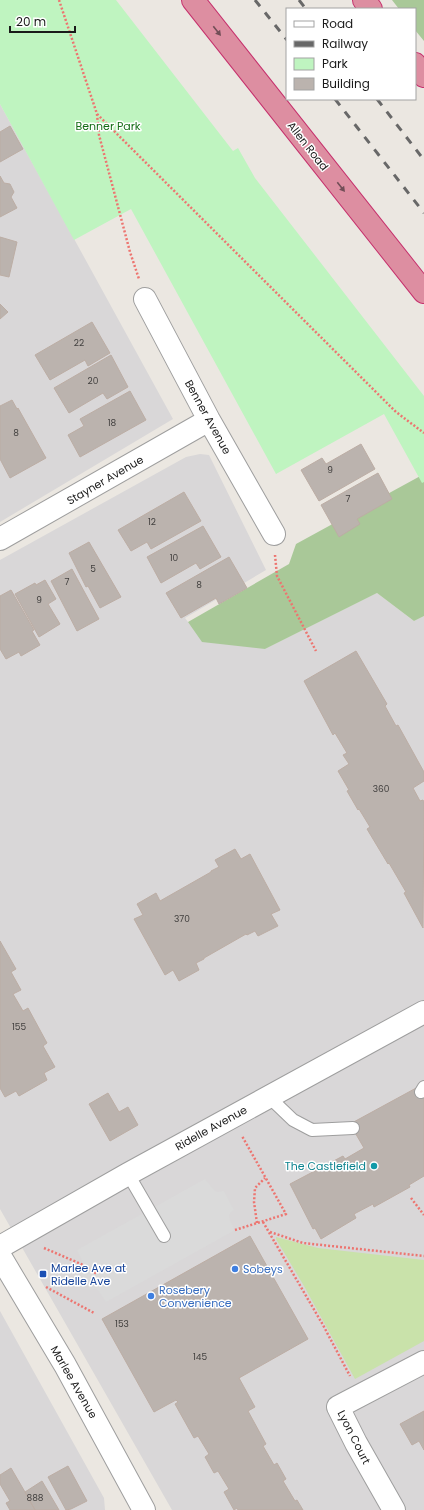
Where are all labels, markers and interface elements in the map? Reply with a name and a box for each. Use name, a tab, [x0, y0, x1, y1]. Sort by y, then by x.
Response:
scale bar	[10, 8, 75, 34]
legend	[286, 8, 416, 100]
text: 20 m	[16, 13, 46, 30]
text: Road	[322, 15, 353, 32]
one-way arrow	[213, 25, 221, 36]
text: Railway	[322, 35, 368, 52]
text: Park	[322, 55, 349, 72]
text: Building	[322, 75, 370, 92]
park label: Benner Park	[75, 118, 141, 134]
street label: Allen Road	[284, 118, 332, 174]
one-way arrow	[337, 182, 346, 193]
house number: 22	[74, 337, 84, 349]
house number: 20	[88, 375, 99, 387]
street label: Benner Avenue	[181, 377, 235, 457]
house number: 18	[108, 417, 117, 429]
house number: 8	[13, 427, 19, 439]
street label: Stayner Avenue	[64, 451, 147, 509]
house number: 9	[327, 464, 333, 476]
house number: 7	[346, 493, 351, 505]
house number: 12	[148, 516, 156, 528]
house number: 10	[170, 552, 179, 564]
house number: 5	[90, 563, 96, 575]
house number: 7	[65, 576, 70, 588]
house number: 8	[196, 579, 202, 591]
house number: 9	[36, 594, 42, 606]
house number: 360	[373, 783, 390, 795]
house number: 370	[174, 913, 190, 925]
house number: 155	[12, 1021, 26, 1033]
street label: Ridelle Avenue	[172, 1101, 250, 1154]
place label: The Castlefield	[285, 1158, 366, 1174]
marker: The Castlefield	[369, 1161, 379, 1171]
place label: Marlee Ave at Ridelle Ave	[51, 1260, 126, 1289]
place label: Sobeys	[243, 1261, 283, 1277]
marker: Sobeys	[230, 1264, 240, 1274]
marker: Marlee Ave at Ridelle Ave	[38, 1269, 48, 1279]
place label: Rosebery Convenience	[159, 1282, 232, 1311]
marker: Rosebery Convenience	[146, 1291, 156, 1301]
house number: 153	[115, 1318, 129, 1330]
street label: Marlee Avenue	[47, 1343, 101, 1421]
house number: 145	[193, 1351, 207, 1363]
street label: Lyon Court	[334, 1407, 374, 1467]
house number: 888	[26, 1492, 44, 1504]

